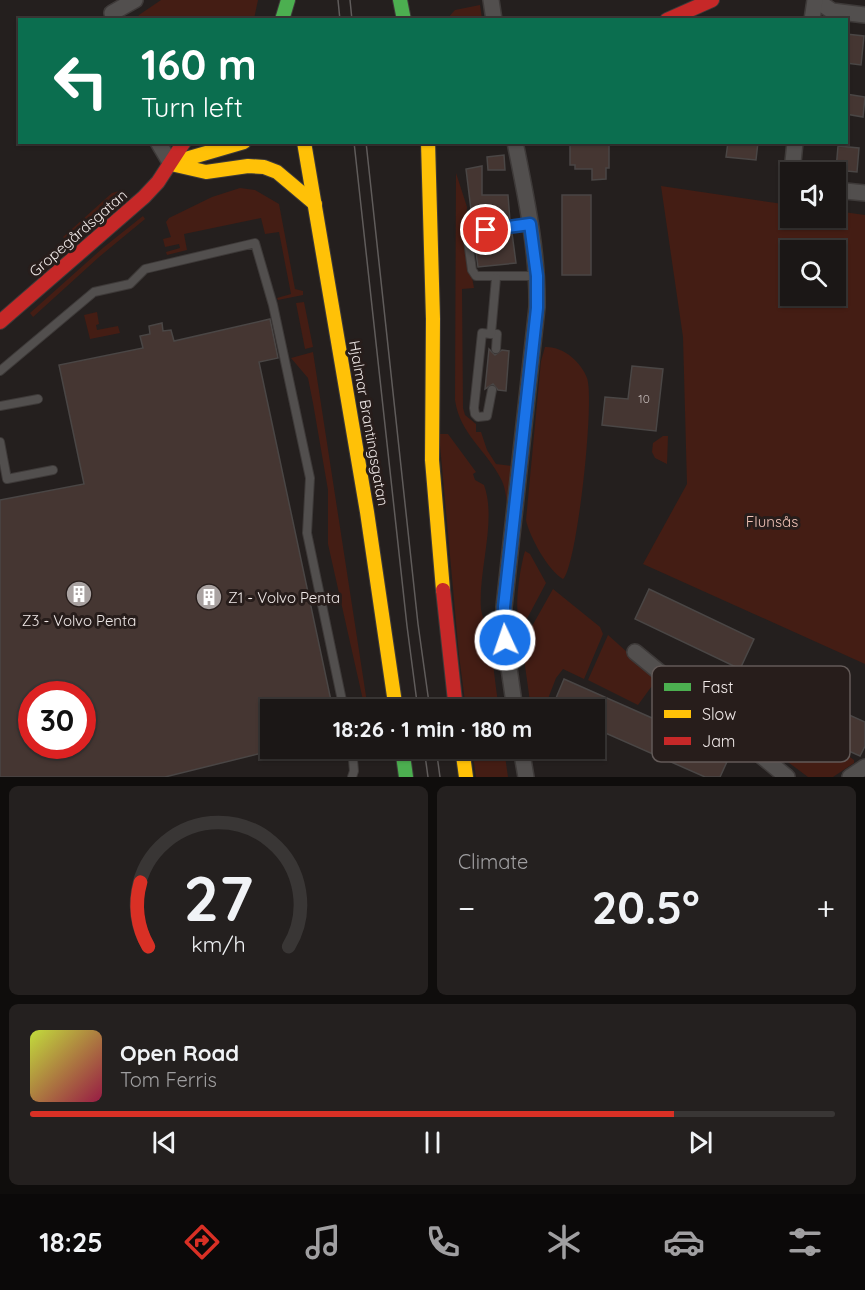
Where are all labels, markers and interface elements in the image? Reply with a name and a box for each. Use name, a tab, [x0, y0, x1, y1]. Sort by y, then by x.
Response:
text: 160 m	[141, 38, 257, 91]
icon: left	[42, 42, 120, 120]
text: Turn left	[141, 90, 243, 124]
map controls	[780, 162, 846, 306]
button: sound	[780, 162, 846, 228]
street label: Gropegårdsgatan	[25, 185, 131, 281]
pin	[460, 204, 511, 255]
icon: arrive	[469, 213, 502, 246]
button: search	[780, 240, 846, 306]
street label: Hjalmar Brantingsgatan	[345, 339, 393, 507]
house number: 10	[638, 391, 650, 406]
park label: Flunsås	[746, 512, 798, 531]
building icon: Z3 - Volvo Penta	[64, 579, 94, 609]
building icon: Z1 - Volvo Penta	[194, 582, 224, 612]
place label: Z1 - Volvo Penta	[228, 588, 340, 607]
position arrow	[473, 608, 537, 672]
place label: Z3 - Volvo Penta	[22, 611, 136, 630]
legend	[652, 666, 850, 762]
text: Fast	[702, 677, 733, 697]
speed limit sign: 30	[18, 681, 96, 759]
text: Slow	[702, 704, 736, 724]
text: 18:26 · 1 min · 180 m	[333, 715, 532, 743]
text: Jam	[702, 731, 735, 751]
text: Climate	[458, 849, 528, 874]
text: 27	[184, 859, 253, 937]
text: 20.5°	[592, 879, 700, 935]
text: −	[458, 887, 475, 928]
text: +	[816, 887, 835, 928]
text: km/h	[191, 932, 246, 958]
text: Open Road	[120, 1039, 239, 1067]
text: Tom Ferris	[120, 1067, 217, 1092]
icon: previous	[148, 1126, 181, 1159]
icon: pause	[416, 1126, 449, 1159]
icon: next	[684, 1126, 717, 1159]
icon: directions	[181, 1221, 223, 1263]
icon: music	[302, 1221, 344, 1263]
icon: phone	[422, 1221, 464, 1263]
icon: climate	[543, 1221, 585, 1263]
icon: car	[663, 1221, 705, 1263]
icon: filters	[784, 1221, 826, 1263]
text: 18:25	[39, 1225, 103, 1259]

